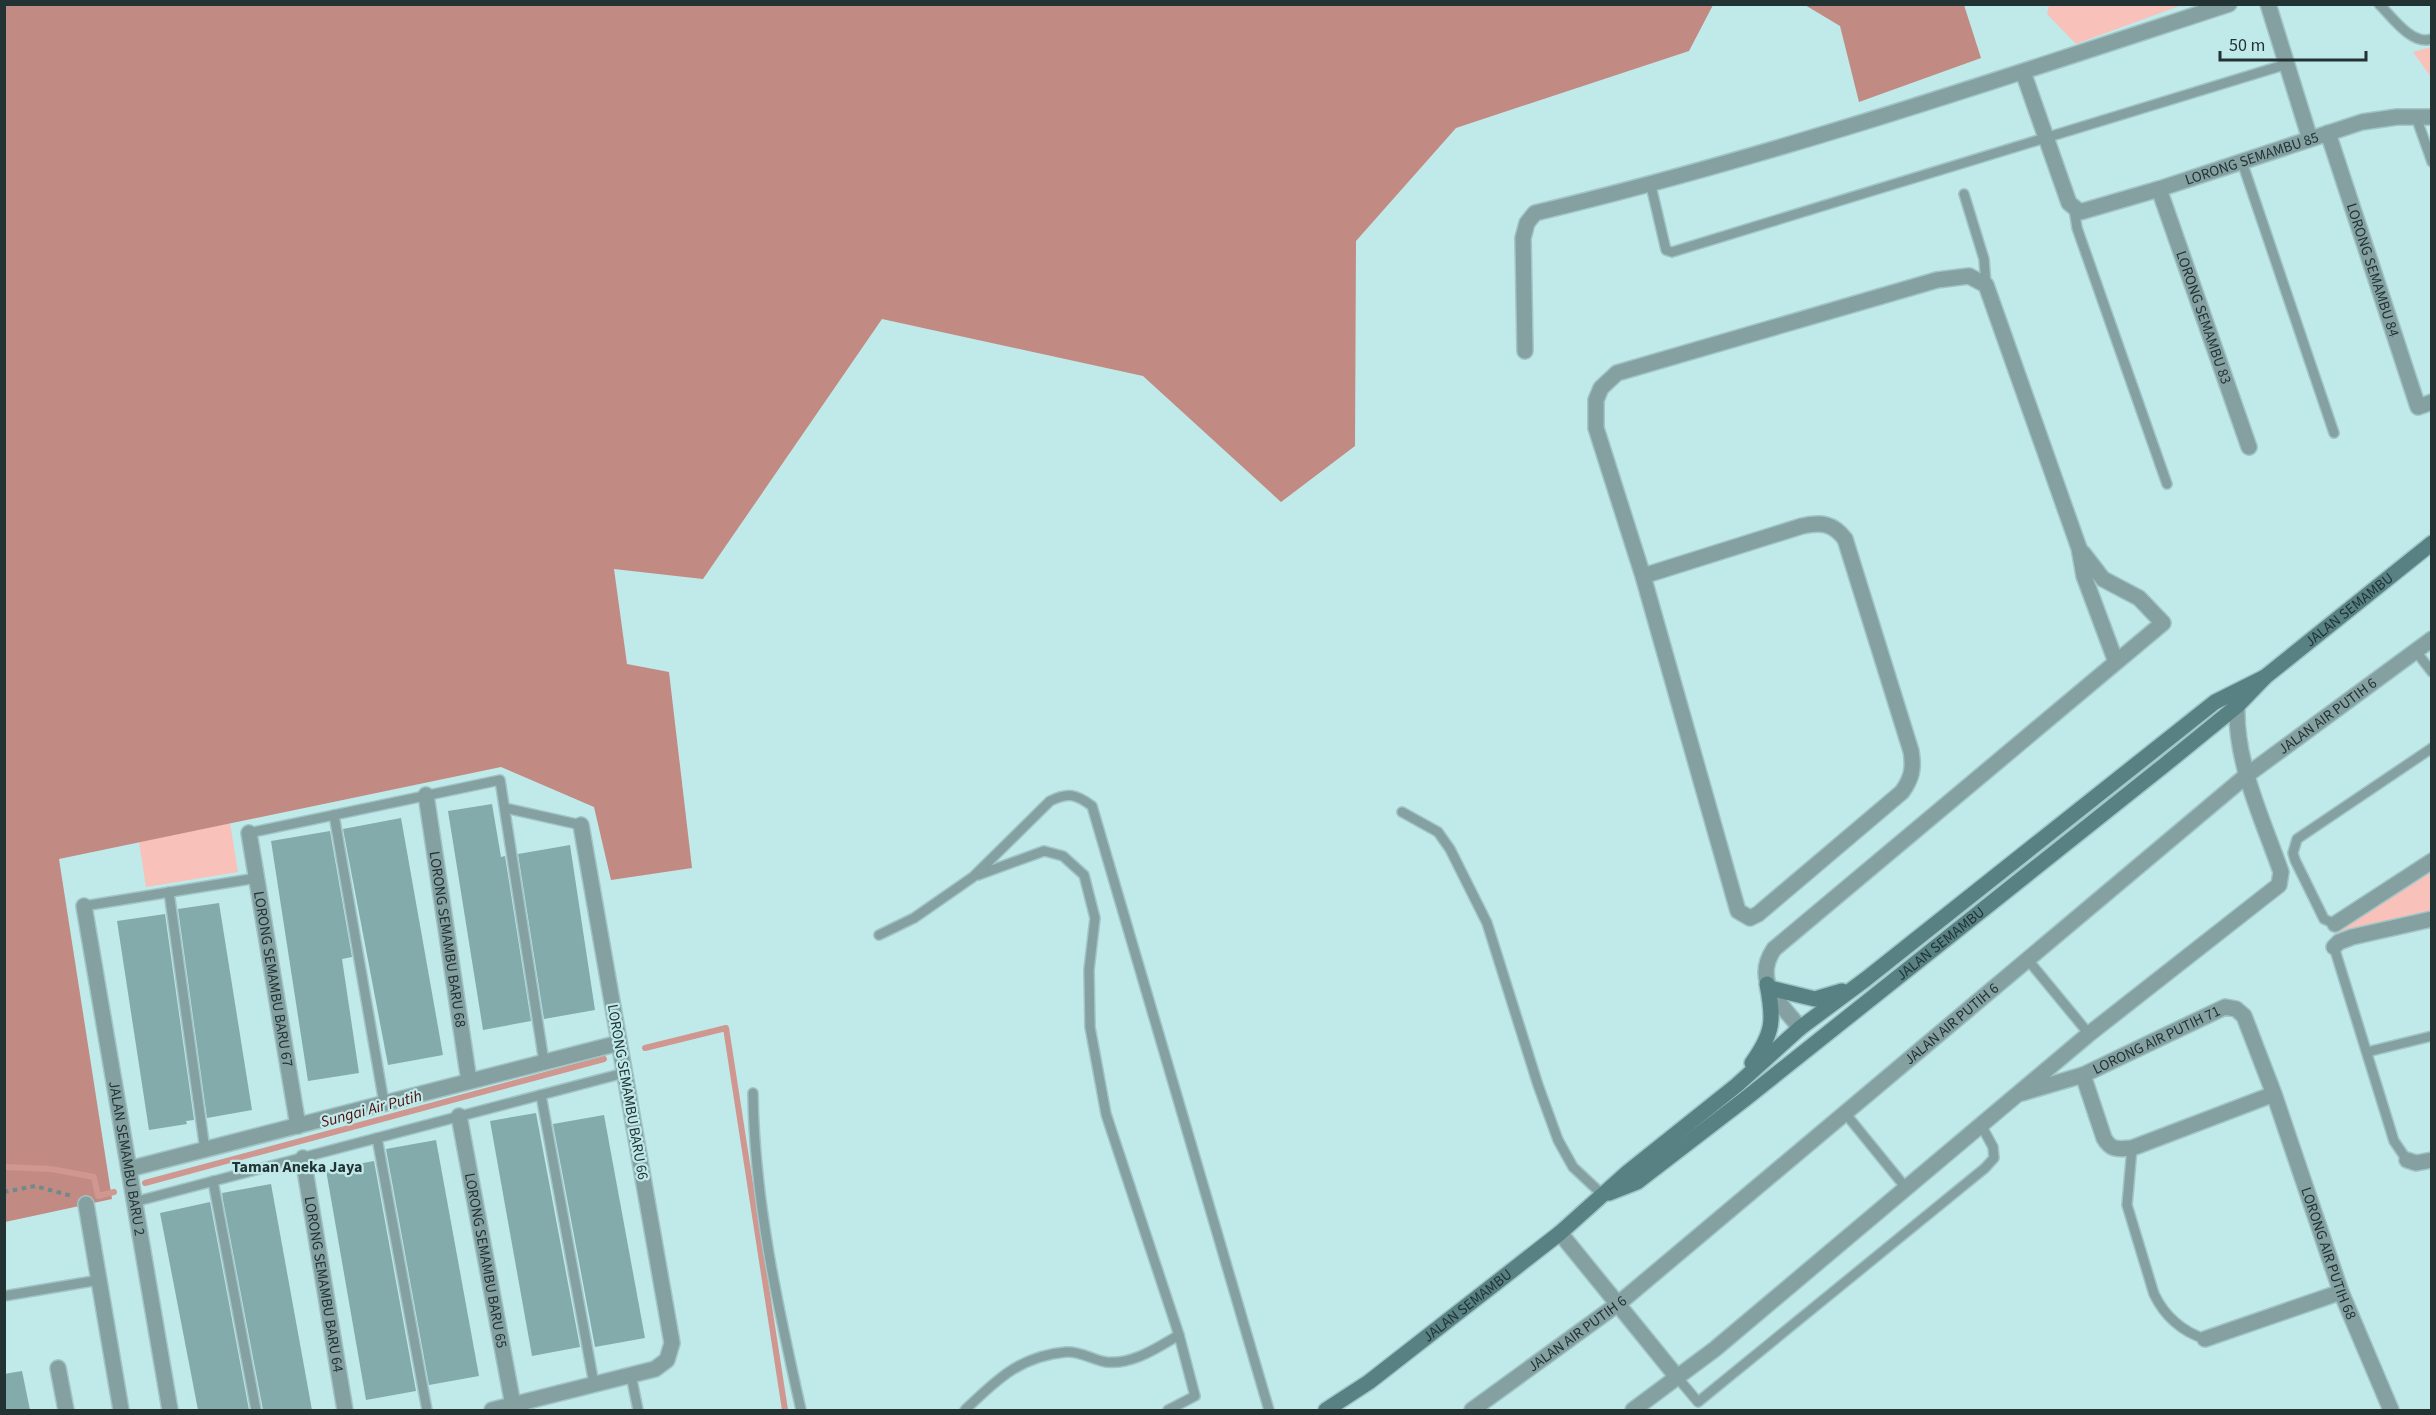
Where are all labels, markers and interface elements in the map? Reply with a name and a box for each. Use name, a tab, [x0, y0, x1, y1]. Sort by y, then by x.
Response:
scale bar	[2220, 24, 2366, 62]
text: 50 m	[2229, 33, 2265, 58]
street label: LORONG SEMAMBU 85	[2182, 127, 2322, 191]
street label: LORONG SEMAMBU 84	[2341, 200, 2404, 340]
street label: LORONG SEMAMBU 83	[2170, 248, 2236, 387]
street label: JALAN SEMAMBU	[2301, 568, 2398, 652]
street label: JALAN AIR PUTIH 6	[2274, 673, 2381, 760]
street label: LORONG SEMAMBU BARU 68	[424, 850, 471, 1029]
street label: LORONG SEMAMBU BARU 67	[248, 890, 298, 1069]
street label: JALAN SEMAMBU	[1892, 902, 1989, 986]
street label: JALAN AIR PUTIH 6	[1900, 978, 2003, 1070]
street label: LORONG AIR PUTIH 71	[2089, 1001, 2224, 1080]
street label: LORONG SEMAMBU BARU 66	[602, 1003, 653, 1181]
street label: JALAN SEMAMBU BARU 2	[103, 1079, 150, 1237]
water label: Sungai Air Putih	[318, 1085, 424, 1133]
district label: Taman Aneka Jaya	[232, 1156, 362, 1178]
street label: LORONG SEMAMBU BARU 65	[459, 1171, 512, 1350]
street label: LORONG AIR PUTIH 68	[2295, 1185, 2361, 1323]
street label: LORONG SEMAMBU BARU 64	[299, 1195, 349, 1374]
street label: JALAN SEMAMBU	[1419, 1264, 1517, 1347]
street label: JALAN AIR PUTIH 6	[1524, 1291, 1632, 1377]

